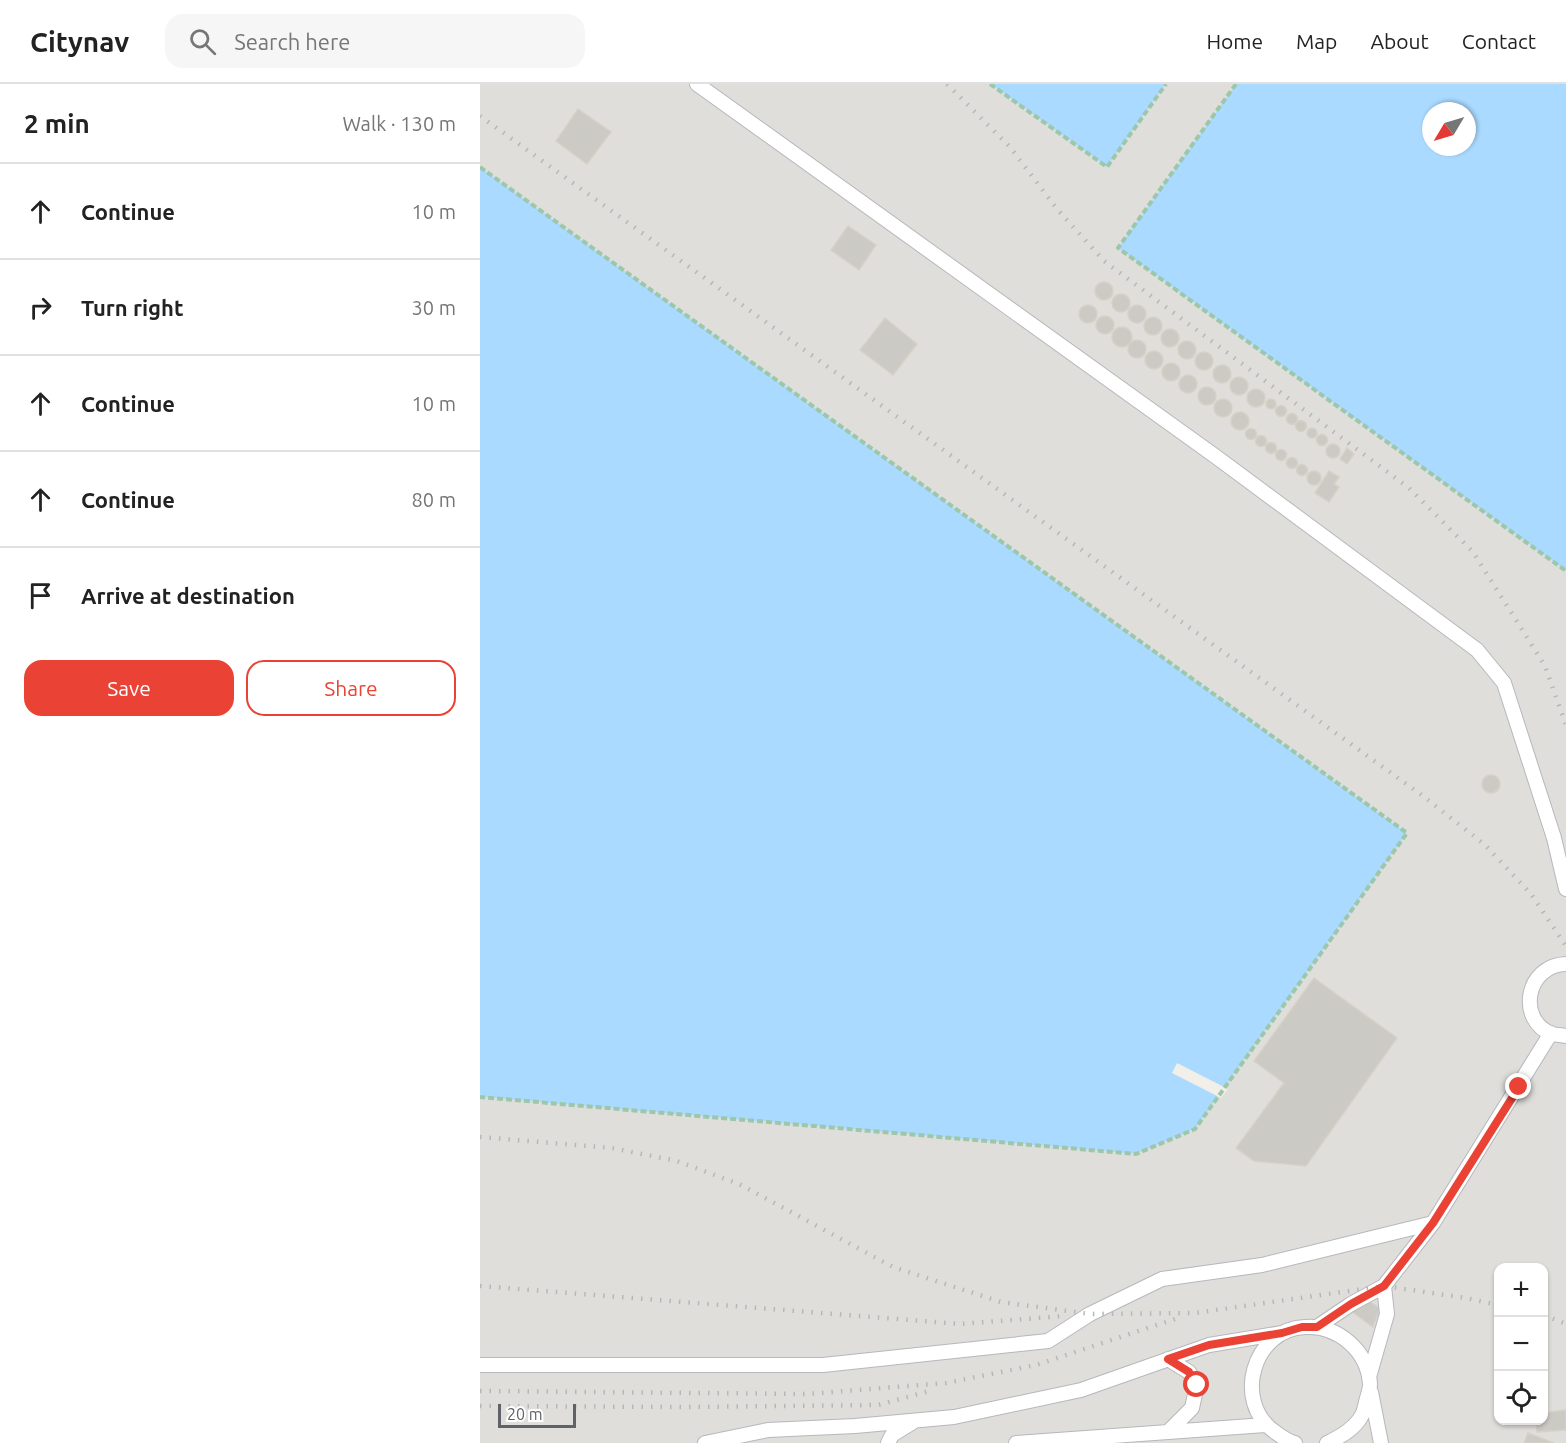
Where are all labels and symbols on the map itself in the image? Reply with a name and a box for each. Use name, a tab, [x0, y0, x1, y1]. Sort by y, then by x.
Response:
north arrow	[1422, 102, 1476, 156]
route end	[1505, 1073, 1531, 1099]
route start	[1183, 1371, 1209, 1397]
scale bar	[498, 1401, 576, 1428]

